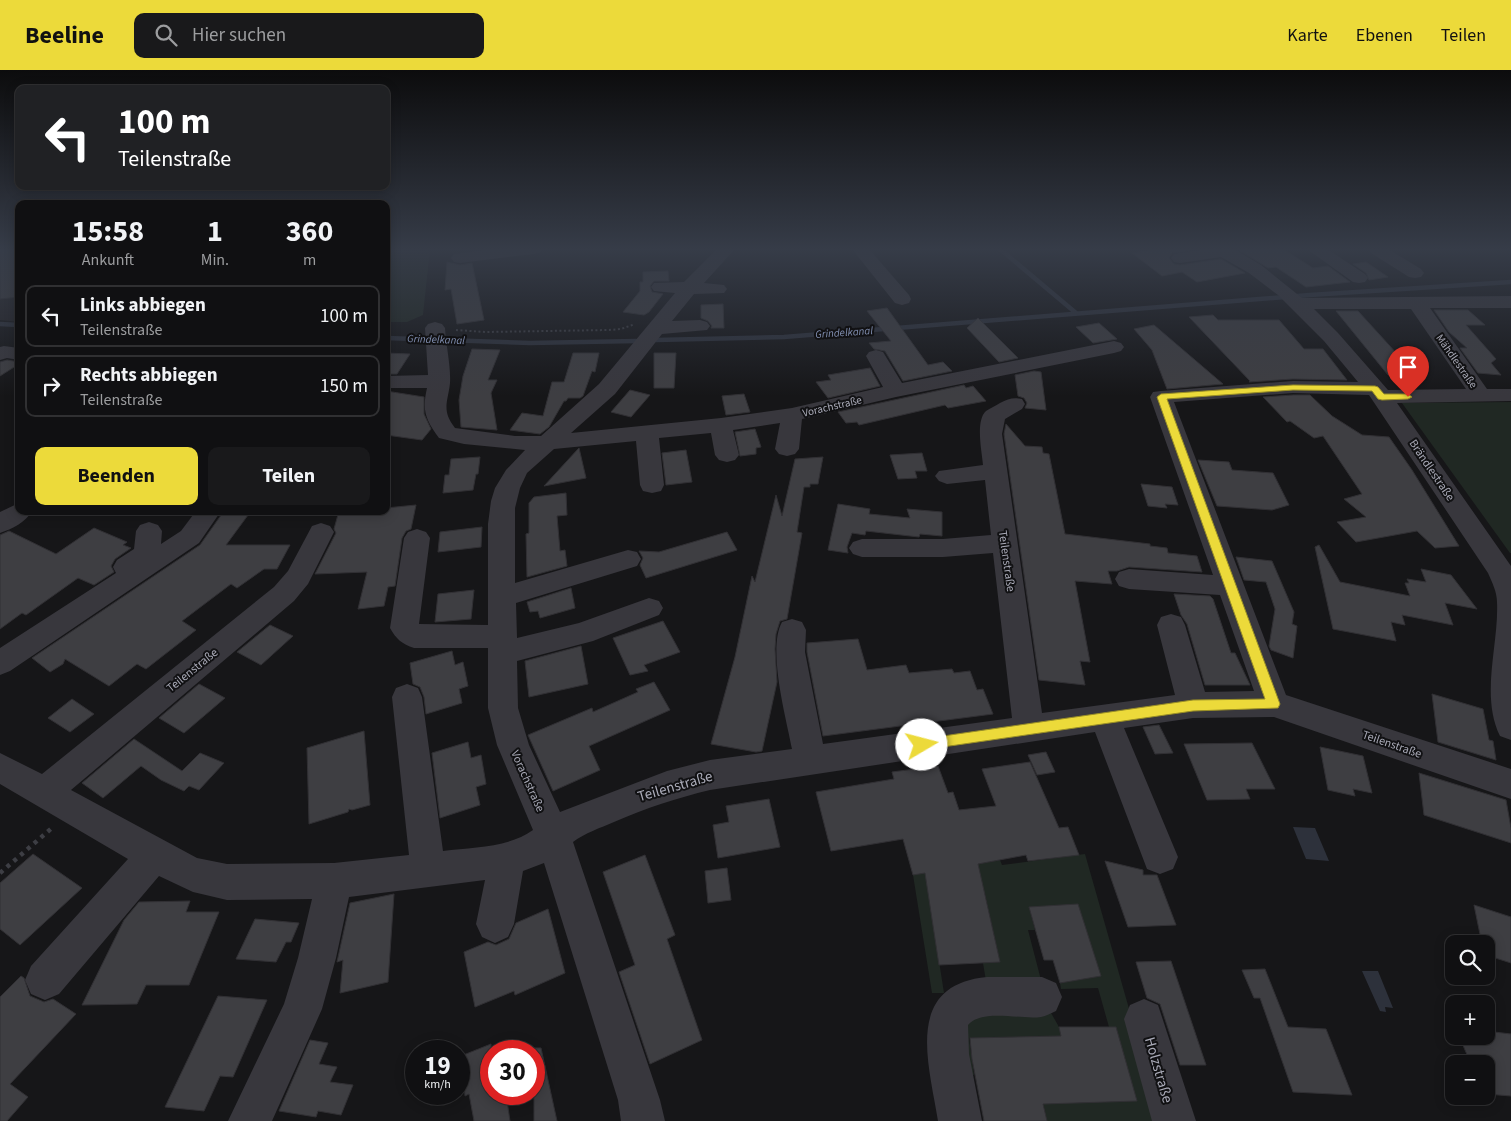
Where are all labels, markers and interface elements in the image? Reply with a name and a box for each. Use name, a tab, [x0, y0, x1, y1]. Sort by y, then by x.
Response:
search box	[134, 13, 484, 58]
text: Beeline	[25, 18, 104, 53]
icon: search	[152, 21, 180, 49]
text: Hier suchen	[192, 22, 286, 49]
text: Karte	[1287, 23, 1328, 48]
text: Ebenen	[1356, 23, 1413, 48]
text: Teilen	[1441, 23, 1486, 48]
text: 100 m	[118, 97, 210, 147]
icon: left	[35, 105, 100, 170]
text: Teilenstraße	[118, 143, 231, 175]
text: 15:58	[72, 210, 144, 253]
text: 1	[207, 210, 223, 253]
text: 360	[286, 210, 333, 253]
text: Ankunft	[82, 249, 134, 271]
text: Min.	[201, 249, 229, 271]
text: m	[303, 249, 316, 271]
text: Links abbiegen	[80, 292, 206, 319]
icon: left	[37, 302, 65, 330]
text: 100 m	[320, 303, 368, 330]
text: Teilenstraße	[80, 319, 162, 341]
water label: Grindelkanal	[815, 323, 874, 342]
water label: Grindelkanal	[407, 331, 465, 348]
street label: Mähdlestraße	[1432, 331, 1481, 392]
pin	[1387, 346, 1429, 397]
icon: arrive	[1394, 353, 1422, 381]
text: Rechts abbiegen	[80, 362, 218, 389]
icon: right	[37, 372, 65, 400]
text: 150 m	[320, 373, 368, 400]
text: Teilenstraße	[80, 389, 162, 411]
street label: Vorachstraße	[801, 392, 864, 421]
street label: Brändlestraße	[1405, 436, 1458, 504]
button: Beenden	[35, 447, 198, 505]
button: Teilen	[208, 447, 370, 505]
street label: Teilenstraße	[994, 529, 1019, 593]
street label: Teilenstraße	[163, 644, 222, 696]
position arrow	[895, 718, 947, 770]
street label: Teilenstraße	[1360, 726, 1424, 763]
street label: Vorachstraße	[506, 748, 549, 815]
street label: Teilenstraße	[635, 766, 715, 807]
map controls	[1445, 935, 1495, 1105]
button: search	[1445, 935, 1495, 985]
button: +	[1445, 995, 1495, 1045]
street label: Holzstraße	[1139, 1035, 1178, 1106]
speed limit sign: 30	[480, 1040, 545, 1105]
text: 19	[424, 1048, 451, 1084]
button: −	[1445, 1055, 1495, 1105]
text: km/h	[424, 1076, 451, 1093]

